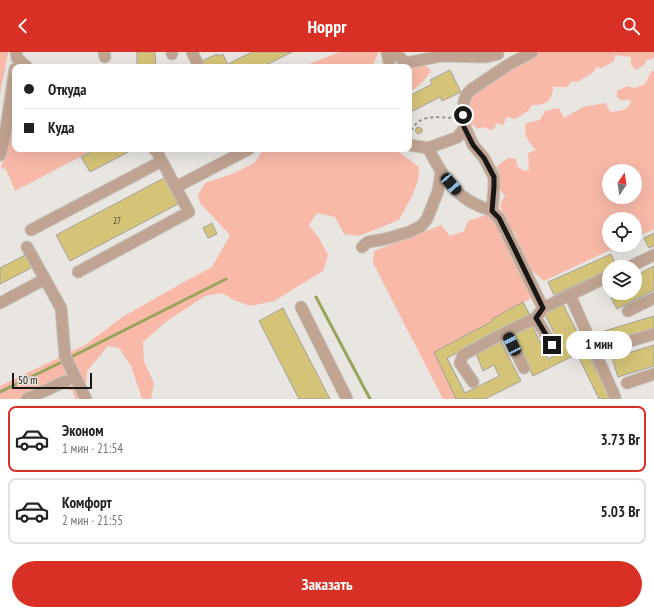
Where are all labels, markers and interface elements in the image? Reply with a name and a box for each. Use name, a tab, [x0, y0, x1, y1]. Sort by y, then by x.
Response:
icon: back	[12, 15, 34, 37]
text: Hoppr	[308, 15, 346, 38]
icon: search	[620, 15, 642, 37]
text: Откуда	[48, 80, 87, 99]
route start	[454, 106, 472, 124]
text: Куда	[48, 118, 75, 137]
north arrow	[602, 164, 642, 204]
map controls	[602, 164, 642, 300]
car	[439, 171, 463, 197]
button: locate	[602, 212, 642, 252]
house number: 27	[113, 215, 121, 226]
button: layers	[602, 260, 642, 300]
car	[501, 331, 523, 357]
callout: 1 мин	[566, 331, 632, 359]
route end	[543, 336, 561, 354]
text: 1 мин	[585, 336, 613, 353]
scale bar	[12, 371, 92, 390]
text: 50 m	[18, 373, 37, 387]
icon: car	[14, 421, 50, 457]
text: Эконом	[62, 421, 103, 440]
text: 3.73 Br	[600, 430, 640, 449]
text: 1 мин · 21:54	[62, 440, 123, 457]
icon: car	[14, 493, 50, 529]
text: Комфорт	[62, 493, 112, 512]
text: 5.03 Br	[600, 502, 640, 521]
text: 2 мин · 21:55	[62, 512, 123, 529]
button: Заказать	[12, 561, 642, 607]

